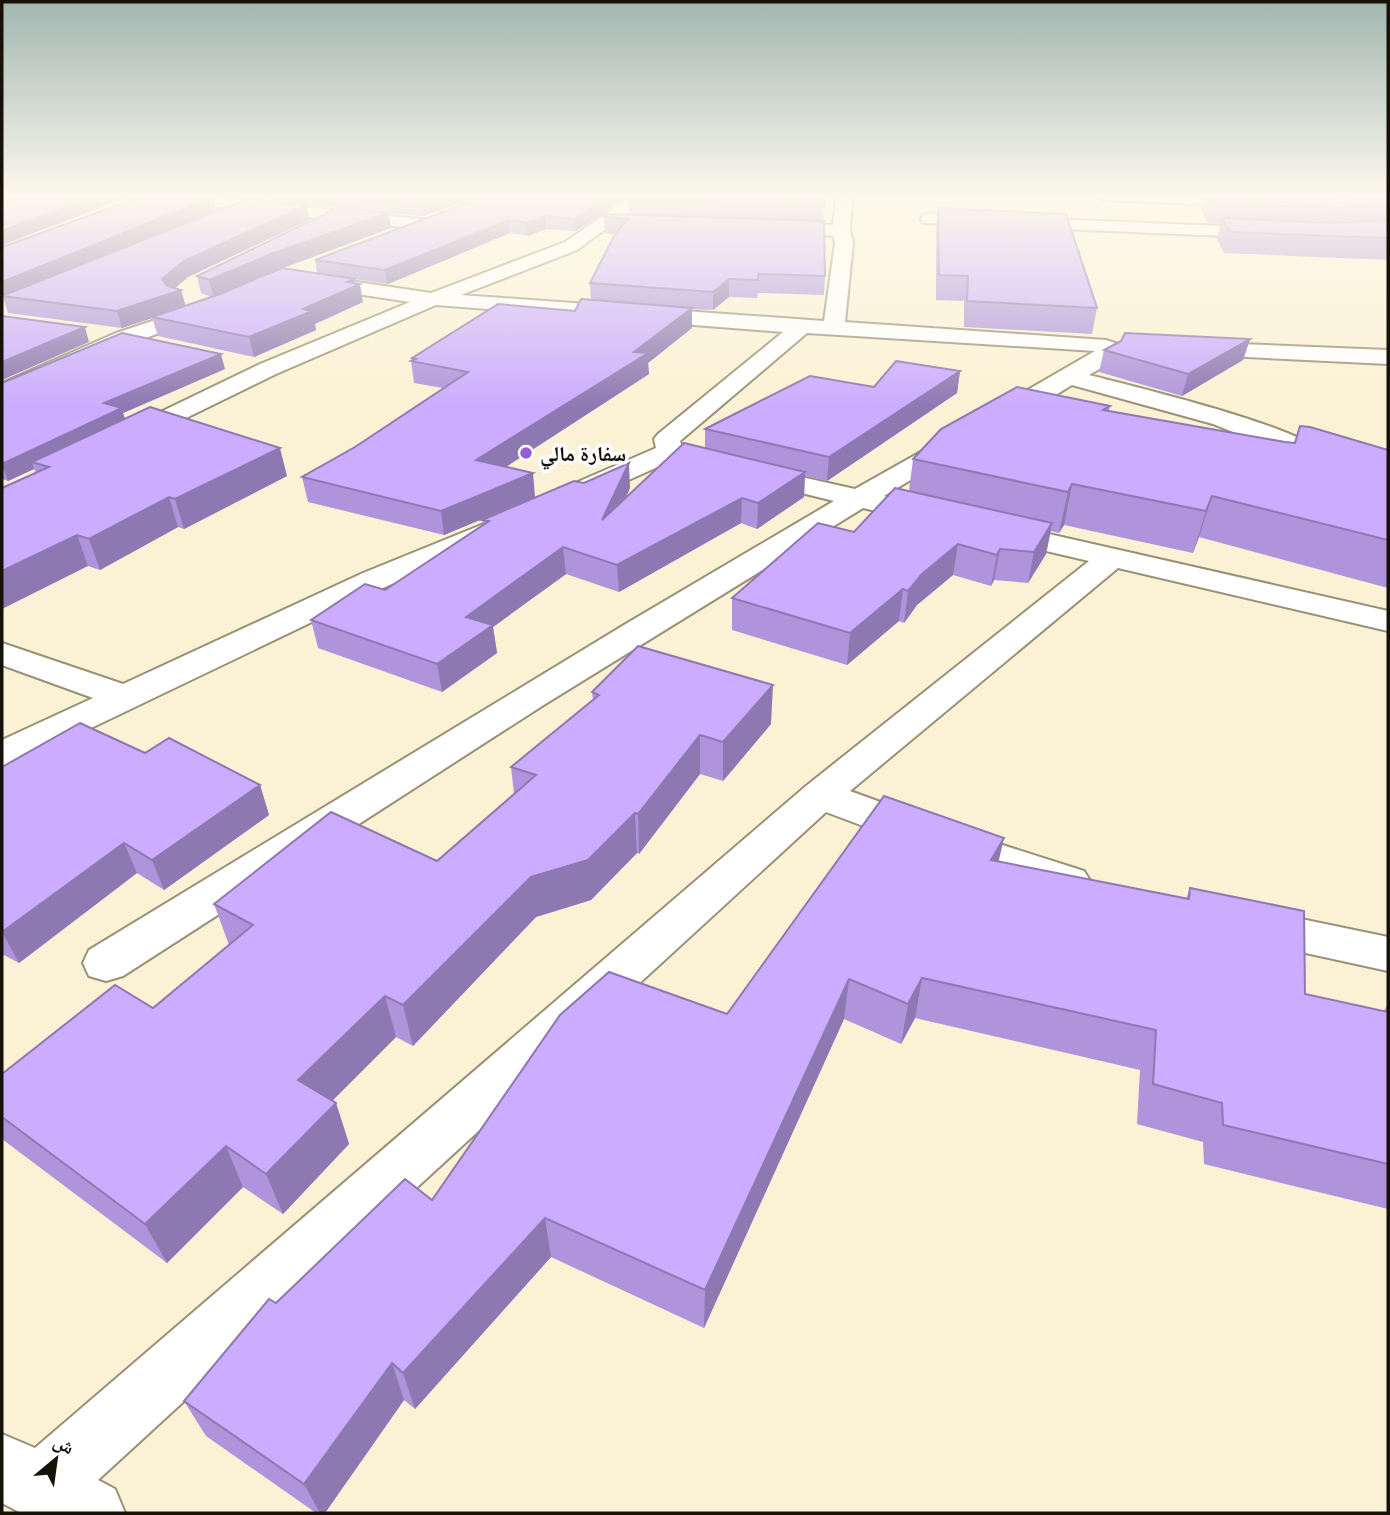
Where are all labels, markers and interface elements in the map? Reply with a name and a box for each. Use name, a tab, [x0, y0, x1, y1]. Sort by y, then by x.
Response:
place label: سفارة مالي	[540, 441, 626, 470]
marker: سفارة مالي	[518, 445, 534, 461]
north arrow	[21, 1424, 91, 1494]
text: ش	[50, 1430, 78, 1460]

